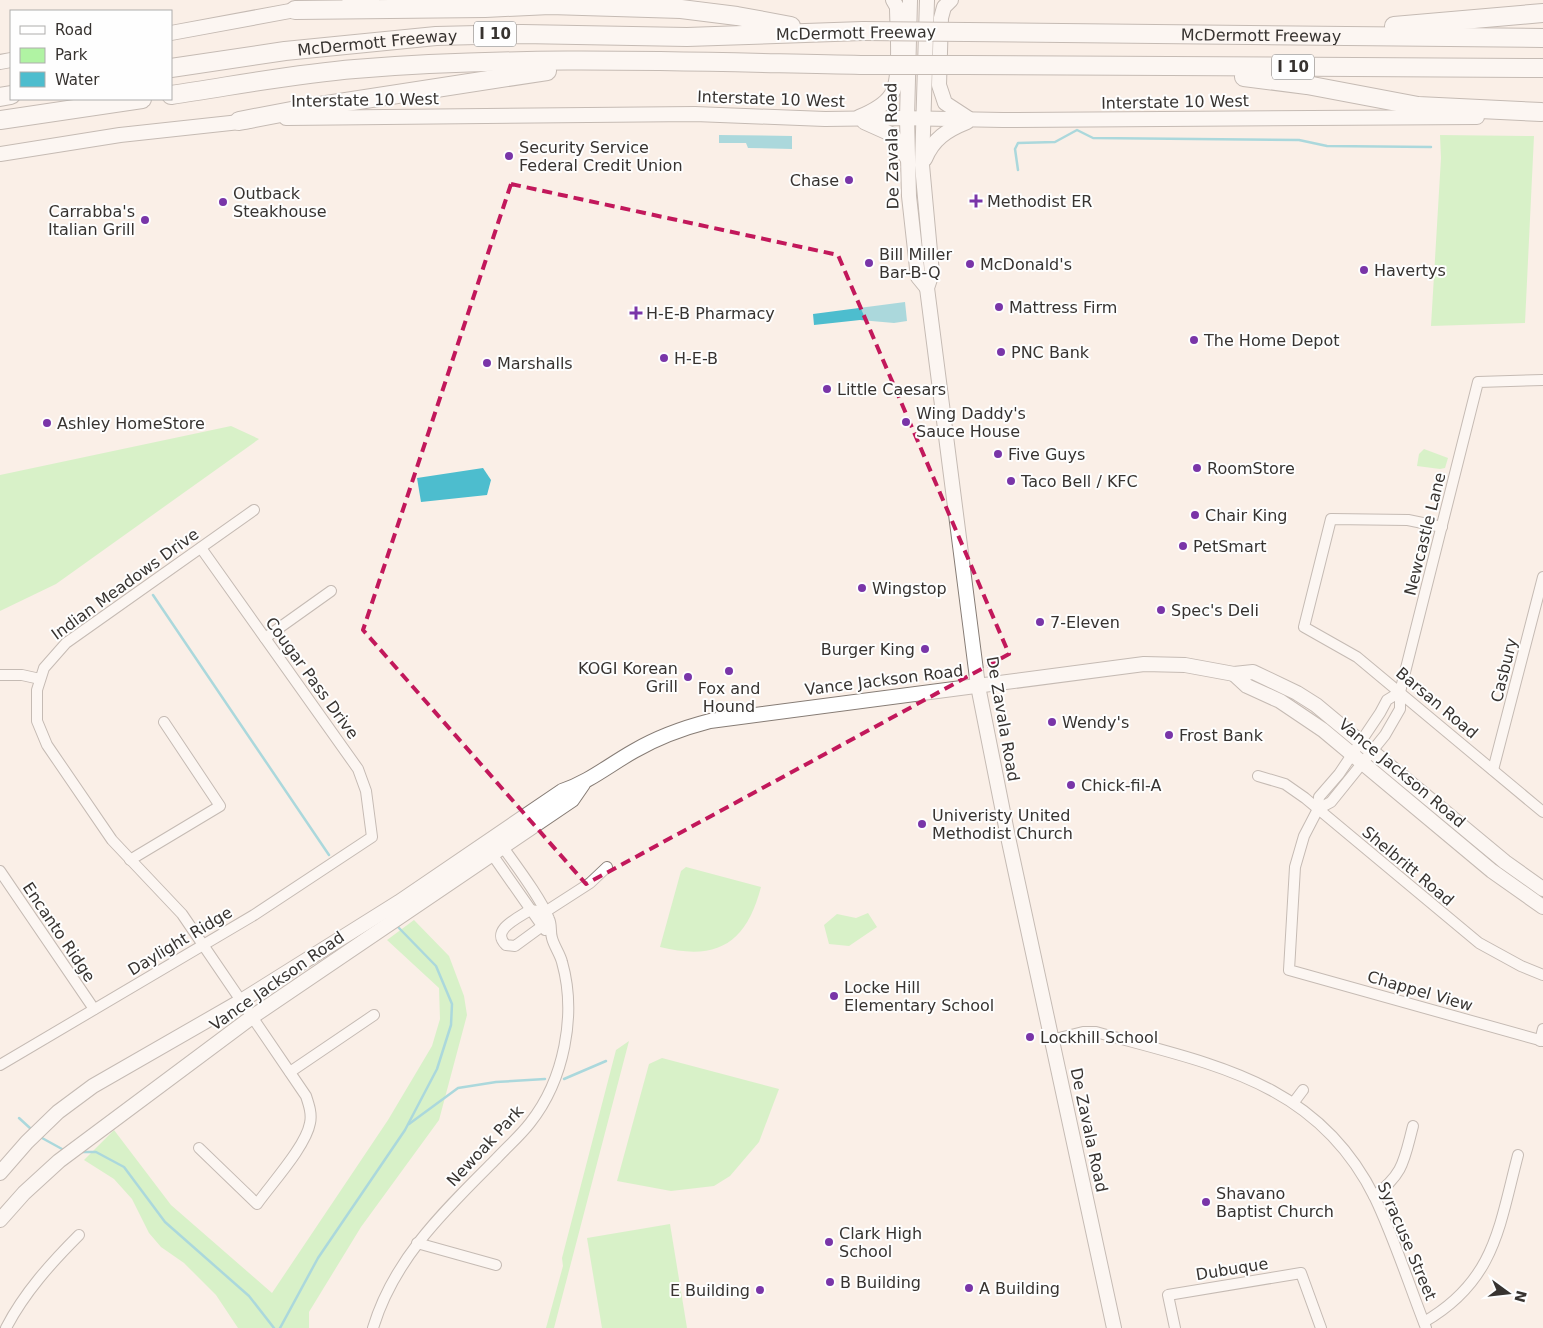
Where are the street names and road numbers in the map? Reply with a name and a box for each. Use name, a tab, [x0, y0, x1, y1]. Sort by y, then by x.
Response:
road number: I 10	[474, 22, 516, 46]
street label: McDermott Freeway	[776, 22, 936, 44]
street label: McDermott Freeway	[1181, 25, 1341, 45]
street label: McDermott Freeway	[297, 26, 457, 59]
road number: I 10	[1272, 54, 1314, 80]
street label: De Zavala Road	[881, 82, 903, 210]
street label: Interstate 10 West	[697, 87, 845, 111]
street label: Interstate 10 West	[291, 89, 439, 111]
street label: Interstate 10 West	[1101, 91, 1249, 113]
street label: Newcastle Lane	[1401, 470, 1449, 598]
street label: Indian Meadows Drive	[48, 524, 202, 644]
street label: Cougar Pass Drive	[261, 613, 363, 743]
street label: Casbury	[1487, 636, 1521, 704]
street label: De Zavala Road	[983, 655, 1023, 783]
street label: Vance Jackson Road	[804, 661, 964, 699]
street label: Barsan Road	[1392, 663, 1482, 743]
street label: Vance Jackson Road	[1335, 714, 1469, 832]
street label: Shelbritt Road	[1358, 822, 1458, 910]
street label: Encanto Ridge	[19, 879, 99, 985]
street label: Daylight Ridge	[125, 903, 235, 979]
street label: Vance Jackson Road	[206, 927, 348, 1035]
street label: Chappel View	[1365, 967, 1475, 1015]
street label: De Zavala Road	[1067, 1066, 1111, 1194]
street label: Newoak Park	[443, 1101, 528, 1190]
street label: Syracuse Street	[1373, 1179, 1441, 1303]
street label: Dubuque	[1195, 1254, 1269, 1284]

